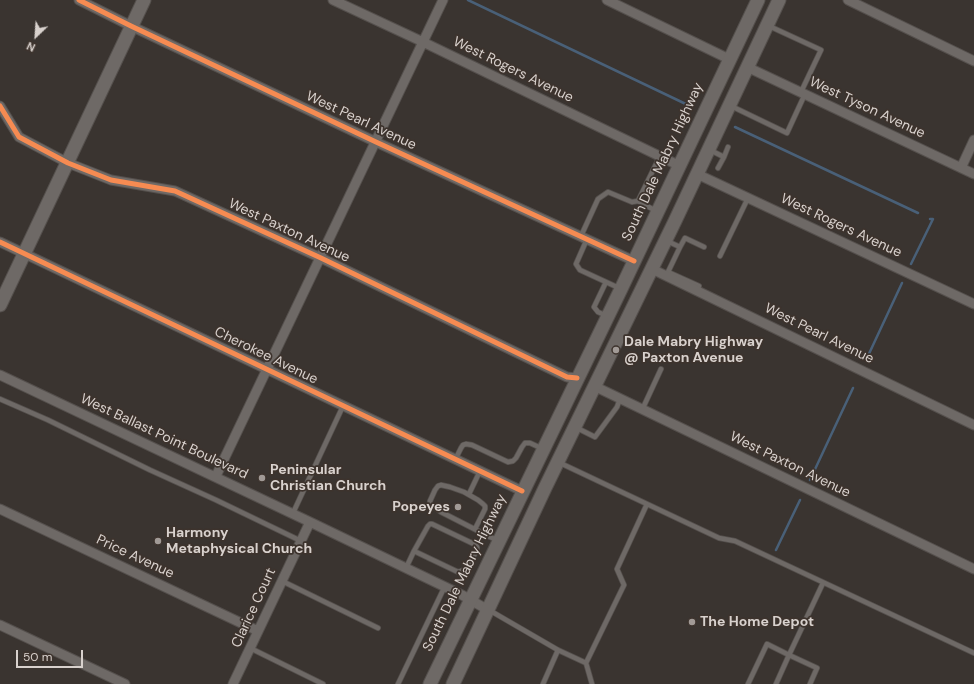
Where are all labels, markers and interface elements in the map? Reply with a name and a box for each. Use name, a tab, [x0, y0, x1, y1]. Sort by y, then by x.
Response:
north arrow	[16, 16, 56, 56]
street label: West Rogers Avenue	[450, 34, 576, 106]
text: N	[24, 39, 38, 55]
street label: West Tyson Avenue	[806, 74, 928, 142]
street label: South Dale Mabry Highway	[619, 80, 707, 244]
street label: West Pearl Avenue	[303, 88, 419, 154]
street label: West Rogers Avenue	[778, 191, 904, 261]
street label: West Paxton Avenue	[226, 195, 352, 267]
street label: West Pearl Avenue	[762, 300, 876, 368]
street label: Cherokee Avenue	[212, 324, 320, 388]
place label: Dale Mabry Highway @ Paxton Avenue	[624, 334, 763, 366]
marker: Dale Mabry Highway @ Paxton Avenue	[611, 345, 621, 355]
street label: West Ballast Point Boulevard	[77, 391, 251, 483]
street label: West Paxton Avenue	[727, 429, 853, 501]
place label: Peninsular Christian Church	[270, 462, 386, 494]
marker: Peninsular Christian Church	[257, 473, 267, 483]
street label: South Dale Mabry Highway	[420, 492, 510, 654]
place label: Popeyes	[392, 499, 450, 515]
marker: Popeyes	[453, 502, 463, 512]
place label: Harmony Metaphysical Church	[166, 525, 312, 558]
street label: Price Avenue	[93, 532, 177, 582]
marker: Harmony Metaphysical Church	[153, 536, 163, 546]
street label: Clarice Court	[228, 565, 280, 651]
place label: The Home Depot	[700, 614, 814, 630]
marker: The Home Depot	[687, 617, 697, 627]
scale bar	[18, 642, 85, 668]
text: 50 m	[23, 649, 52, 665]

